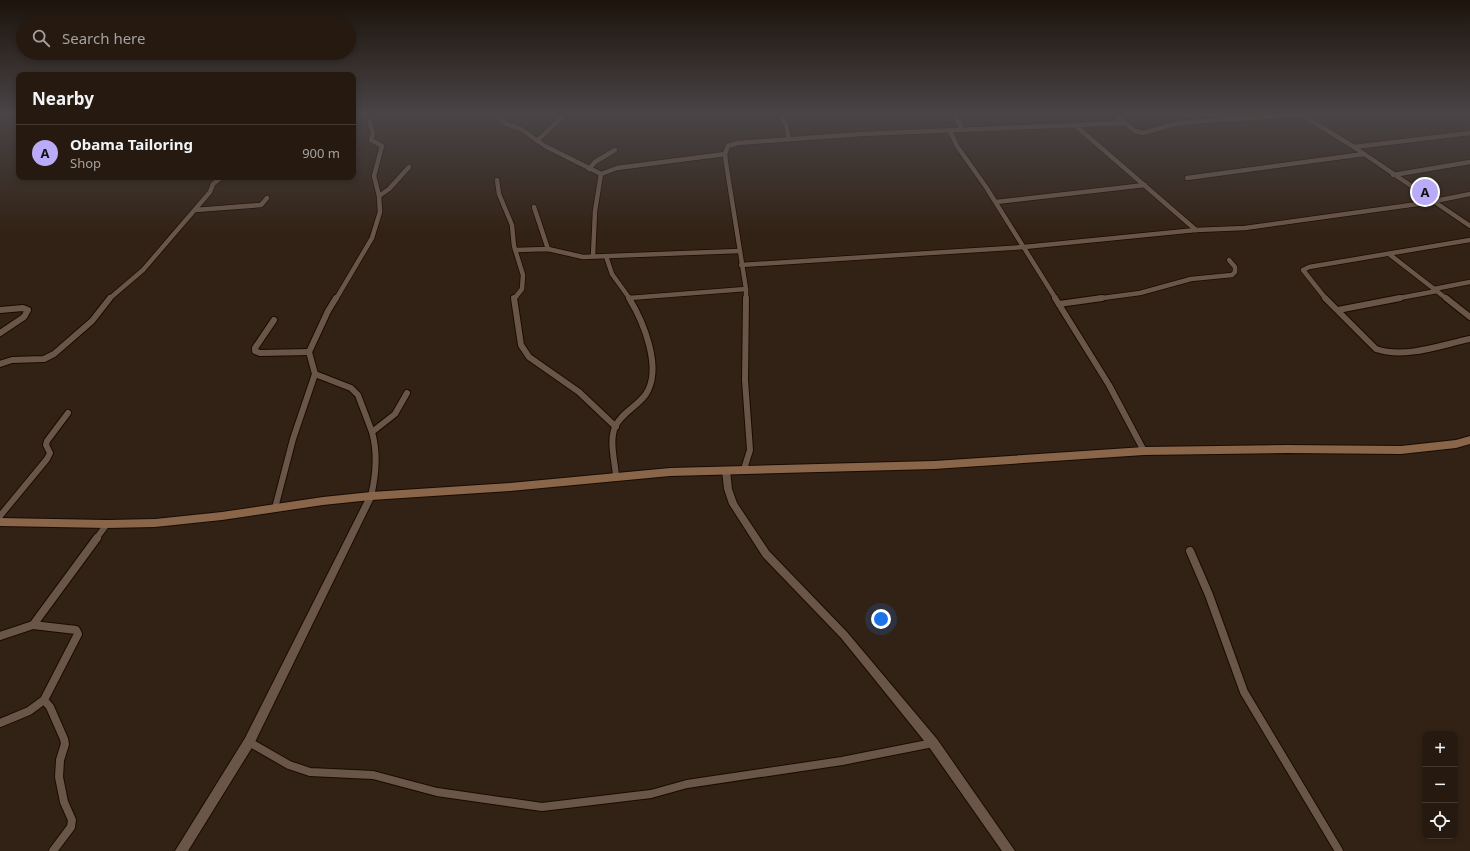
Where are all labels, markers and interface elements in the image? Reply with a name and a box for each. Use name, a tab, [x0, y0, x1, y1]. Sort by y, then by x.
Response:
search box	[16, 16, 356, 60]
icon: search	[30, 27, 52, 49]
text: Search here	[62, 28, 145, 48]
text: Nearby	[32, 87, 94, 110]
text: Obama Tailoring	[70, 134, 193, 154]
text: A	[41, 144, 50, 162]
text: 900 m	[302, 144, 340, 162]
text: Shop	[70, 154, 101, 172]
pin: A	[1412, 177, 1438, 207]
your location	[871, 609, 891, 629]
map controls	[1422, 731, 1458, 839]
button: +	[1422, 731, 1458, 767]
button: −	[1422, 767, 1458, 803]
button: locate	[1422, 803, 1458, 839]

